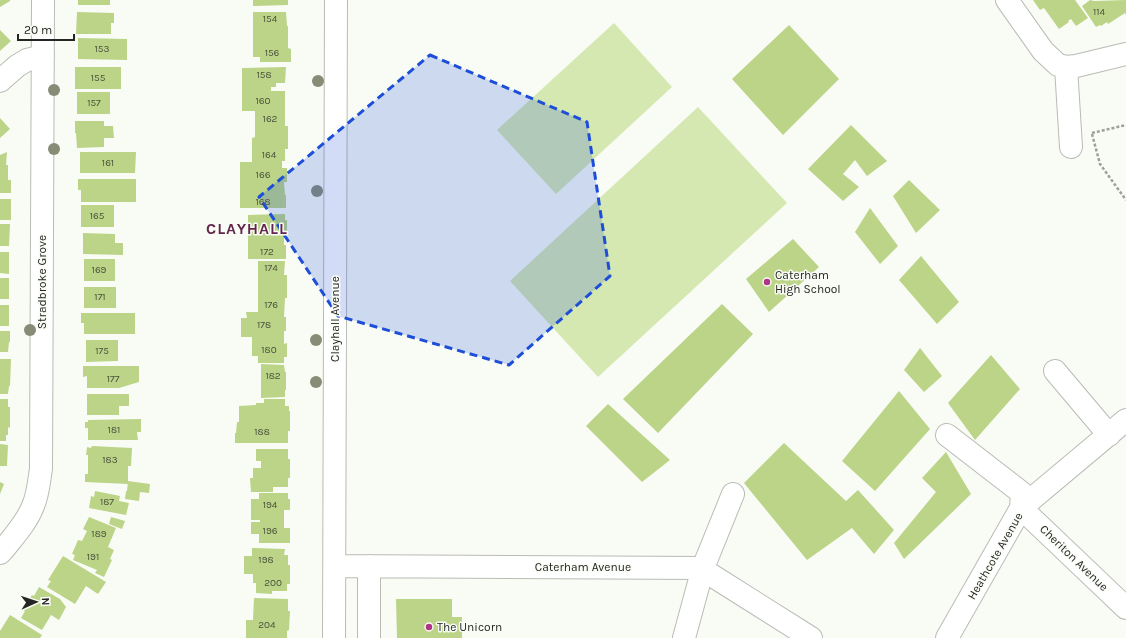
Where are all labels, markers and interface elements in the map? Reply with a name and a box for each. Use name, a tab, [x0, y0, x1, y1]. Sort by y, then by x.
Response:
house number: 114	[1093, 6, 1106, 18]
house number: 154	[263, 13, 278, 25]
scale bar	[18, 16, 74, 42]
text: 20 m	[24, 23, 52, 37]
house number: 153	[95, 43, 110, 55]
house number: 156	[265, 47, 280, 59]
house number: 158	[256, 69, 272, 81]
house number: 155	[91, 72, 106, 84]
house number: 160	[256, 95, 271, 107]
house number: 157	[87, 97, 101, 109]
house number: 162	[263, 113, 278, 125]
house number: 164	[262, 149, 277, 161]
house number: 161	[102, 157, 114, 169]
house number: 166	[256, 169, 271, 181]
house number: 168	[255, 196, 271, 208]
house number: 165	[90, 210, 105, 222]
district label: CLAYHALL	[206, 219, 288, 238]
street label: Stradbroke Grove	[35, 235, 49, 329]
house number: 172	[260, 246, 274, 258]
house number: 174	[264, 262, 278, 274]
house number: 169	[92, 264, 107, 276]
place label: Caterham High School	[775, 268, 841, 296]
street label: Clayhall Avenue	[328, 276, 342, 362]
marker: Caterham High School	[762, 277, 772, 287]
house number: 171	[94, 291, 106, 303]
house number: 176	[264, 299, 278, 311]
house number: 178	[257, 319, 271, 331]
house number: 180	[261, 344, 277, 356]
house number: 175	[95, 345, 109, 357]
house number: 182	[265, 370, 281, 382]
house number: 177	[107, 373, 120, 385]
house number: 181	[108, 424, 120, 436]
house number: 188	[254, 426, 270, 438]
house number: 183	[102, 454, 118, 466]
house number: 187	[100, 496, 114, 508]
house number: 194	[263, 499, 278, 511]
street label: Heathcote Avenue	[964, 510, 1026, 602]
street label: Cheriton Avenue	[1037, 522, 1111, 594]
house number: 196	[263, 525, 278, 537]
house number: 189	[91, 528, 107, 540]
house number: 191	[87, 551, 99, 563]
house number: 198	[258, 554, 274, 566]
street label: Caterham Avenue	[535, 560, 631, 574]
house number: 200	[264, 577, 282, 589]
north arrow	[16, 582, 56, 622]
text: N	[39, 597, 52, 606]
house number: 204	[258, 619, 276, 631]
place label: The Unicorn	[437, 620, 502, 634]
marker: The Unicorn	[424, 622, 434, 632]

